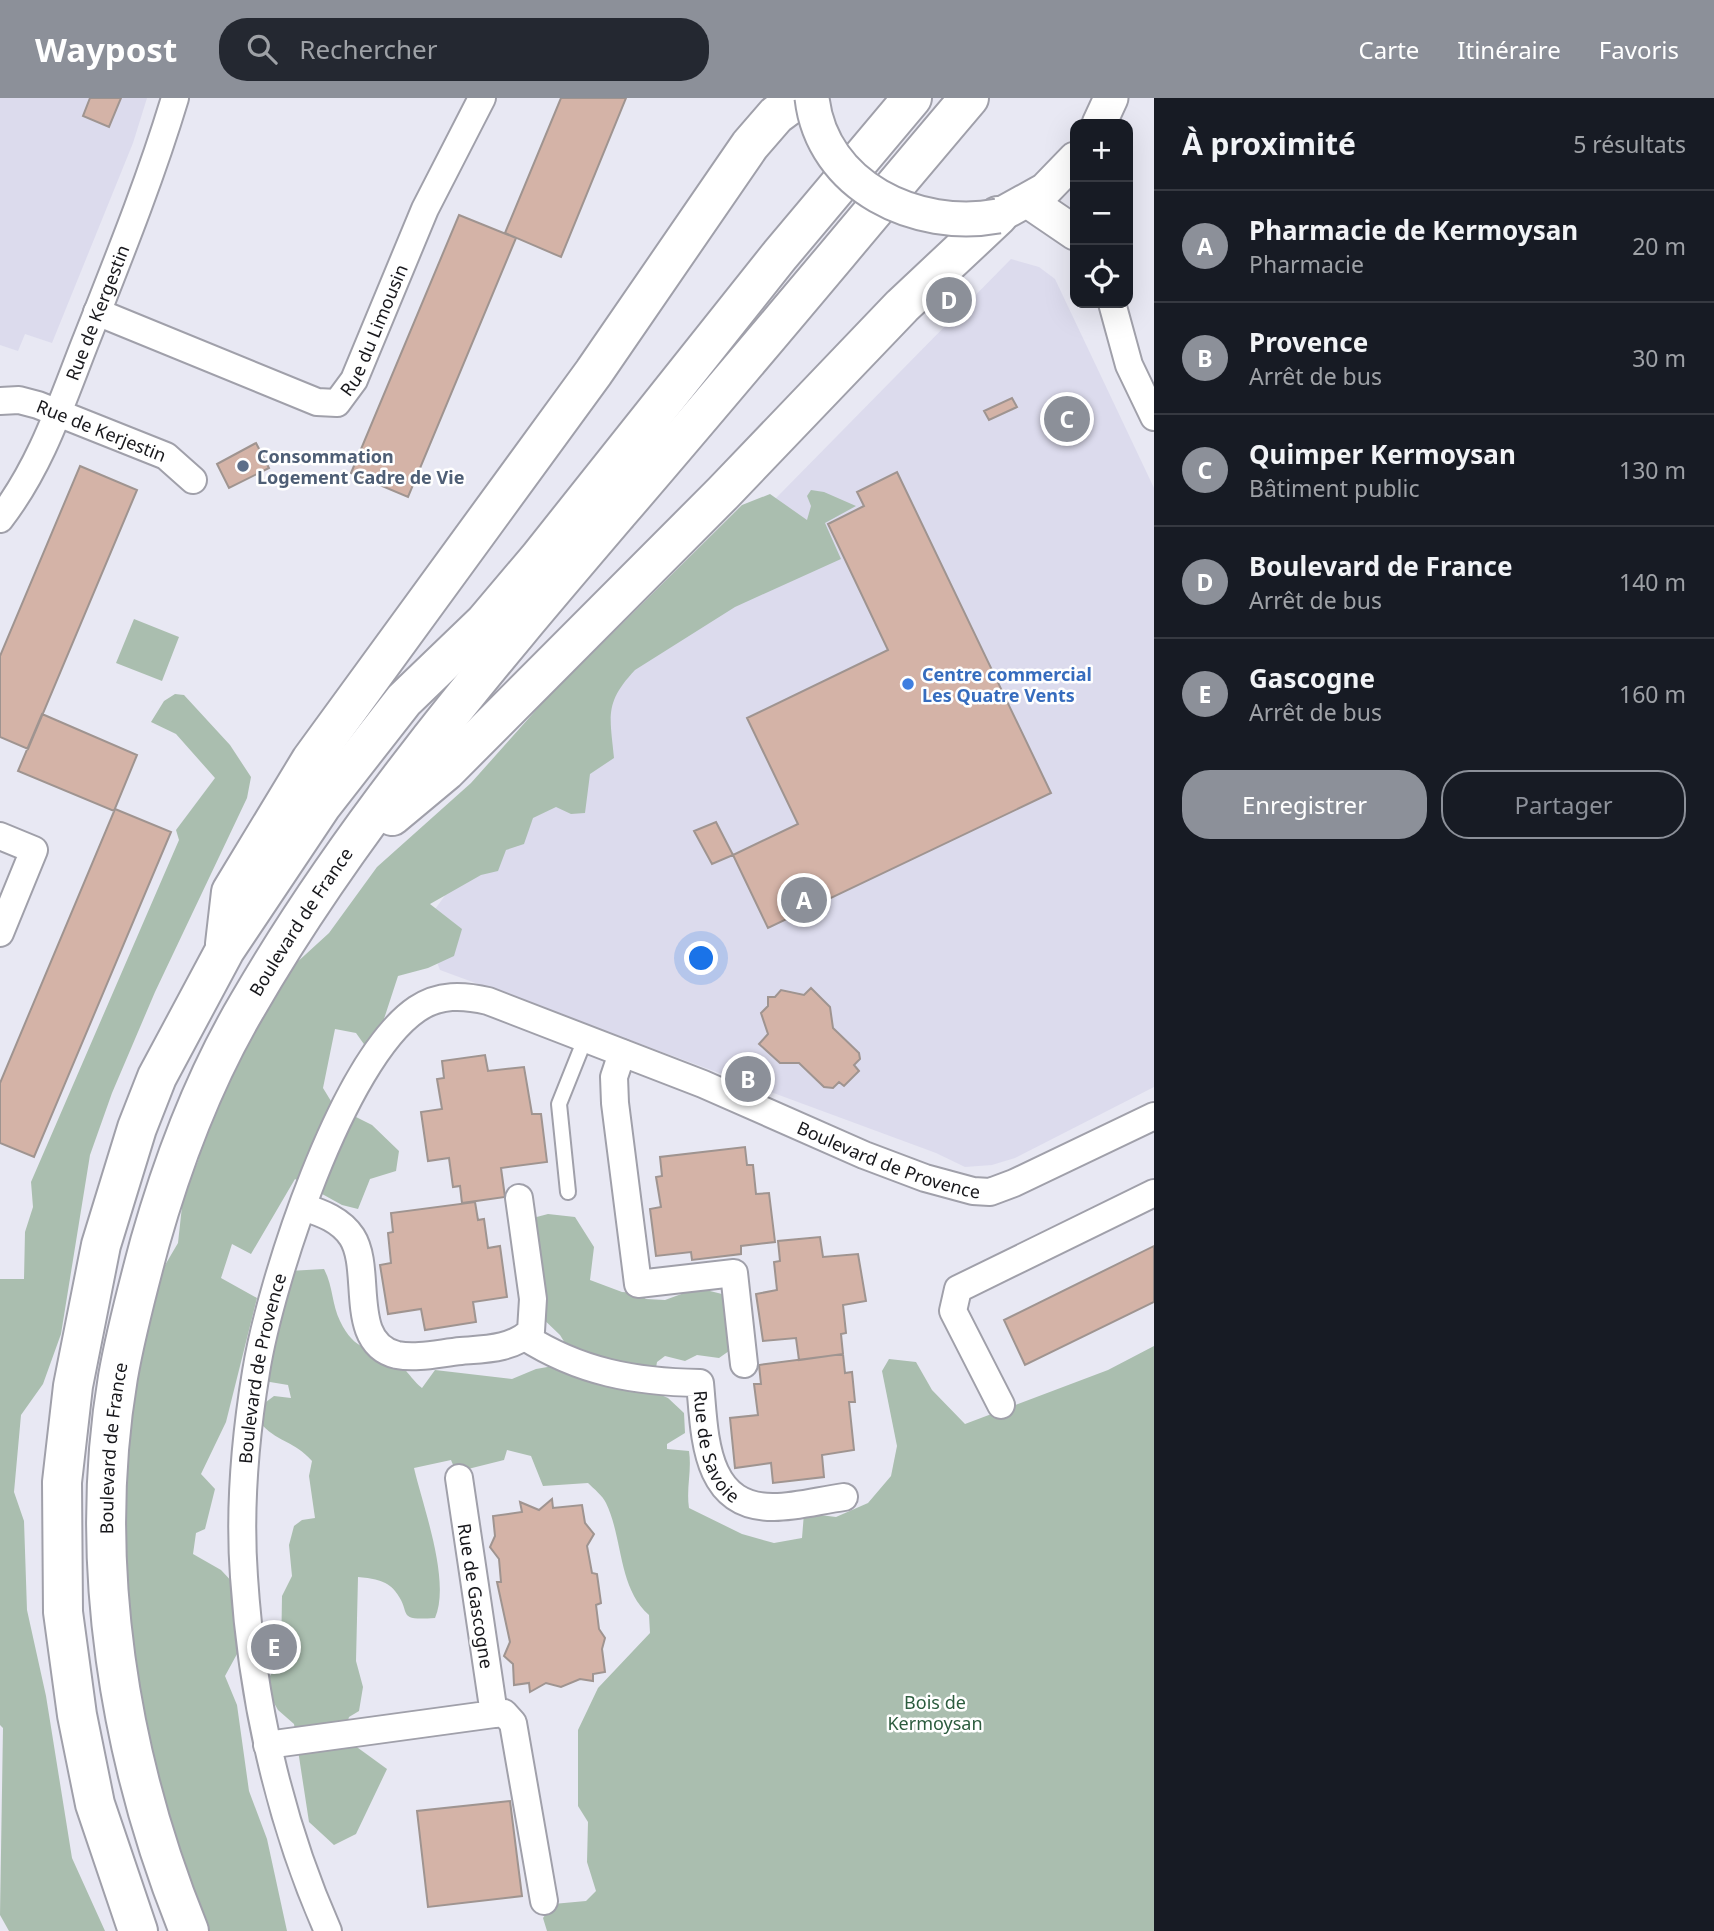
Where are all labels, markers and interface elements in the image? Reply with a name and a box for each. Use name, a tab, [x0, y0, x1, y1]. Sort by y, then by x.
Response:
search box	[219, 18, 709, 81]
text: Waypost	[35, 27, 177, 72]
icon: search	[243, 30, 281, 68]
text: Rechercher	[299, 31, 437, 67]
text: Carte	[1359, 33, 1419, 66]
text: Itinéraire	[1457, 33, 1561, 66]
text: Favoris	[1599, 33, 1679, 66]
map controls	[1070, 119, 1133, 308]
button: +	[1070, 119, 1133, 182]
text: À proximité	[1182, 123, 1356, 164]
text: 5 résultats	[1573, 128, 1686, 160]
button: −	[1070, 182, 1133, 245]
text: Pharmacie de Kermoysan	[1249, 212, 1578, 248]
text: A	[1197, 230, 1213, 262]
text: 20 m	[1632, 230, 1686, 262]
street label: Rue de Kergestin	[60, 241, 135, 384]
button: locate	[1070, 245, 1133, 308]
text: Pharmacie	[1249, 248, 1364, 280]
street label: Rue du Limousin	[334, 261, 413, 401]
pin: D	[926, 274, 972, 326]
text: Provence	[1249, 324, 1368, 360]
text: B	[1197, 342, 1213, 374]
text: 30 m	[1632, 342, 1686, 374]
text: Arrêt de bus	[1249, 360, 1382, 392]
pin: C	[1044, 393, 1090, 445]
street label: Rue de Kerjestin	[33, 394, 170, 467]
text: Quimper Kermoysan	[1249, 436, 1516, 472]
place label: Consommation Logement Cadre de Vie	[257, 444, 464, 489]
text: C	[1198, 454, 1212, 486]
text: 130 m	[1619, 454, 1686, 486]
marker: Consommation Logement Cadre de Vie	[235, 458, 251, 474]
text: Bâtiment public	[1249, 472, 1419, 504]
text: Boulevard de France	[1249, 548, 1512, 584]
text: D	[1197, 566, 1213, 598]
text: 140 m	[1619, 566, 1686, 598]
text: Arrêt de bus	[1249, 584, 1382, 616]
text: Gascogne	[1249, 660, 1375, 696]
place label: Centre commercial Les Quatre Vents	[922, 662, 1092, 707]
marker: Centre commercial Les Quatre Vents	[900, 676, 916, 692]
text: E	[1199, 678, 1211, 710]
text: 160 m	[1619, 678, 1686, 710]
text: Arrêt de bus	[1249, 696, 1382, 728]
button: Enregistrer	[1182, 770, 1427, 839]
button: Partager	[1441, 770, 1686, 839]
street label: Boulevard de France	[243, 843, 358, 1000]
pin: A	[781, 874, 827, 926]
your location	[684, 941, 718, 975]
pin: B	[725, 1053, 771, 1105]
street label: Boulevard de Provence	[793, 1115, 981, 1203]
street label: Boulevard de Provence	[233, 1270, 291, 1465]
street label: Boulevard de France	[94, 1360, 132, 1534]
street label: Rue de Savoie	[689, 1389, 745, 1508]
street label: Rue de Gascogne	[453, 1522, 499, 1670]
pin: E	[251, 1621, 297, 1673]
park label: Bois de Kermoysan	[887, 1690, 983, 1735]

